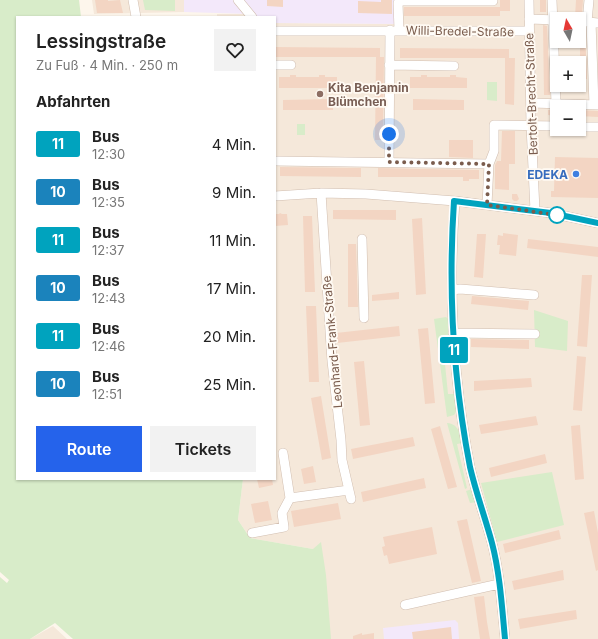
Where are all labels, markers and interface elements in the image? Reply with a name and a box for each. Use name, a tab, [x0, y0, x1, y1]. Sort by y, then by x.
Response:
north arrow	[550, 12, 586, 48]
map controls	[550, 12, 586, 136]
street label: Willi-Bredel-Straße	[406, 23, 514, 39]
button: heart	[214, 29, 256, 71]
text: Lessingstraße	[36, 30, 166, 53]
street label: Bertolt-Brecht-Straße	[521, 33, 541, 155]
button: +	[550, 56, 586, 92]
text: Zu Fuß · 4 Min. · 250 m	[36, 57, 178, 73]
place label: Kita Benjamin Blümchen	[328, 80, 409, 109]
marker: Kita Benjamin Blümchen	[315, 89, 325, 99]
text: Abfahrten	[36, 92, 110, 111]
button: −	[550, 100, 586, 136]
your location	[379, 124, 399, 144]
text: Bus	[92, 127, 120, 146]
text: 11	[52, 135, 64, 152]
text: 4 Min.	[212, 135, 256, 154]
text: 12:30	[92, 146, 125, 162]
place label: EDEKA	[527, 167, 568, 182]
marker: EDEKA	[571, 169, 581, 179]
text: Bus	[92, 175, 120, 194]
text: 10	[50, 183, 66, 200]
text: 9 Min.	[212, 183, 256, 202]
text: 12:35	[92, 194, 125, 210]
unlabelled marker	[548, 206, 566, 224]
text: Bus	[92, 223, 120, 242]
text: 11	[52, 231, 64, 248]
text: 11 Min.	[209, 231, 256, 250]
text: 12:37	[92, 242, 124, 258]
text: Bus	[92, 271, 120, 290]
street label: Leonhard-Frank-Straße	[319, 275, 345, 409]
text: 10	[50, 279, 66, 296]
text: 17 Min.	[207, 279, 256, 298]
text: 12:43	[92, 290, 125, 306]
text: Bus	[92, 319, 120, 338]
text: 11	[52, 327, 64, 344]
text: 20 Min.	[203, 327, 256, 346]
line badge: 11	[436, 337, 472, 363]
text: 12:46	[92, 338, 125, 354]
text: 11	[448, 341, 460, 358]
text: Bus	[92, 367, 120, 386]
text: 10	[50, 375, 66, 392]
text: 25 Min.	[203, 375, 256, 394]
text: 12:51	[92, 386, 122, 402]
button: Route	[36, 426, 142, 472]
button: Tickets	[150, 426, 256, 472]

